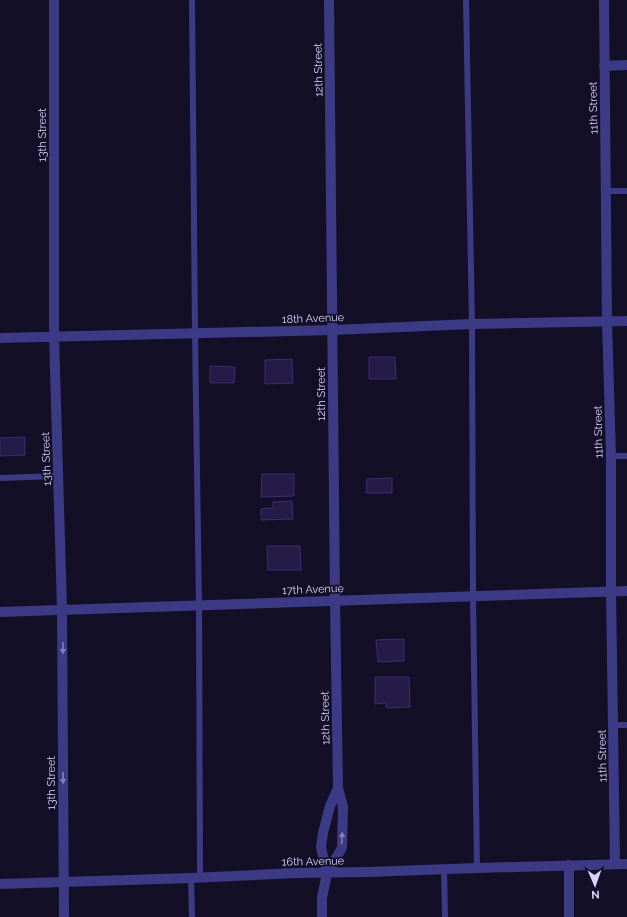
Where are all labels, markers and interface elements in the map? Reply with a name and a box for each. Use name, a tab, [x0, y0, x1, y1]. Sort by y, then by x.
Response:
street label: 12th Street	[312, 43, 325, 97]
street label: 11th Street	[587, 81, 600, 135]
street label: 13th Street	[36, 108, 49, 162]
street label: 18th Avenue	[282, 311, 345, 326]
street label: 12th Street	[315, 367, 328, 421]
street label: 11th Street	[592, 405, 605, 459]
street label: 13th Street	[39, 431, 54, 486]
street label: 17th Avenue	[282, 582, 345, 597]
one-way arrow	[59, 642, 66, 654]
street label: 12th Street	[319, 691, 332, 745]
street label: 11th Street	[596, 729, 609, 783]
street label: 13th Street	[45, 756, 58, 810]
one-way arrow	[60, 772, 66, 785]
one-way arrow	[339, 832, 346, 844]
street label: 16th Avenue	[282, 854, 345, 869]
north arrow	[575, 865, 615, 905]
text: N	[591, 888, 600, 901]

